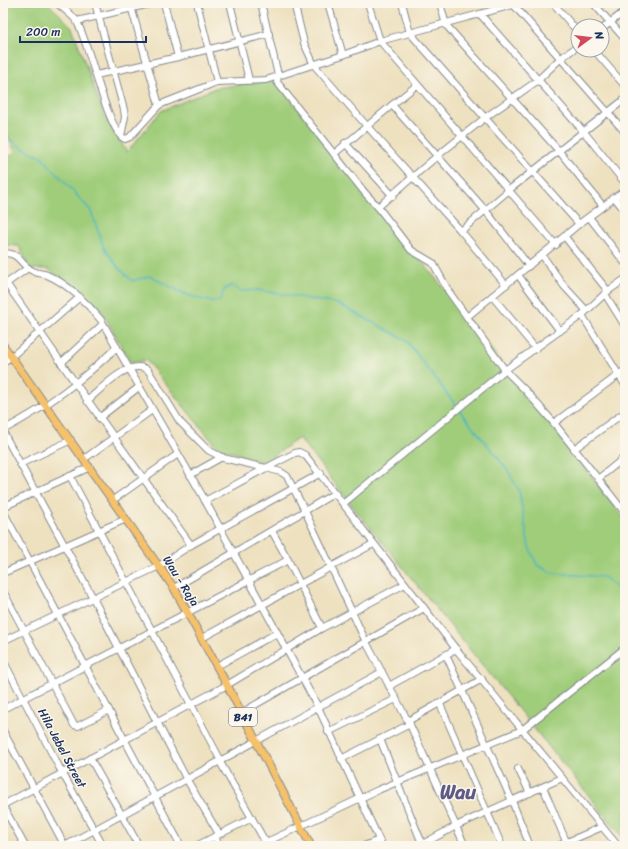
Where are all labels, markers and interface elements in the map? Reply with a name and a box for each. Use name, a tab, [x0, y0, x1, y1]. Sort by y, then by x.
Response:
scale bar	[20, 18, 146, 44]
north arrow	[570, 18, 610, 58]
text: 200 m	[26, 21, 60, 43]
text: N	[589, 28, 609, 42]
street label: Wau - Raja	[157, 551, 205, 611]
street label: Hila Jebel Street	[32, 704, 93, 793]
road number: B41	[229, 708, 257, 726]
district label: Wau	[440, 775, 476, 810]

